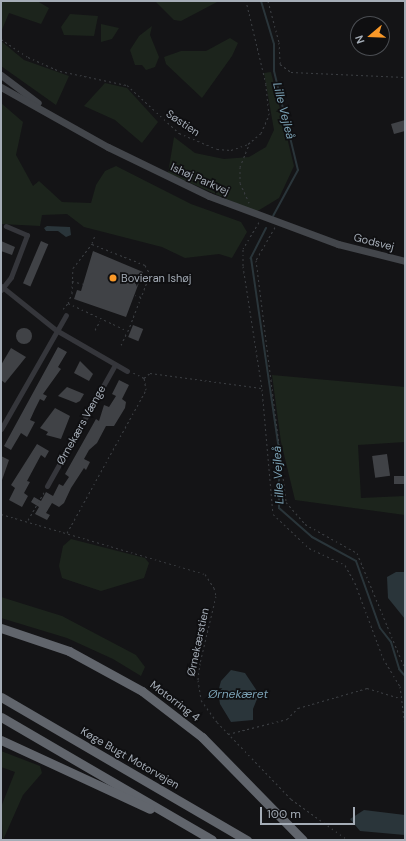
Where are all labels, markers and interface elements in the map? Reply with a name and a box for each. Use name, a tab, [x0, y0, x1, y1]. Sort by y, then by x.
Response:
north arrow	[350, 16, 390, 56]
text: N	[352, 34, 368, 46]
water label: Lille Vejleå	[269, 81, 297, 141]
street label: Søstien	[164, 107, 202, 139]
street label: Ishøj Parkvej	[169, 160, 231, 198]
street label: Godsvej	[352, 231, 396, 253]
place label: Bovieran Ishøj	[121, 271, 192, 285]
marker: Bovieran Ishøj	[108, 273, 118, 283]
street label: Ørnekærs Vænge	[54, 383, 108, 467]
water label: Lille Vejleå	[270, 446, 288, 504]
street label: Ørnekærstien	[184, 607, 212, 677]
street label: Motorring 4	[147, 678, 203, 724]
water label: Ørnekæret	[208, 688, 268, 702]
street label: Køge Bugt Motorvejen	[78, 724, 182, 792]
scale bar	[262, 799, 357, 825]
text: 100 m	[267, 806, 301, 822]

